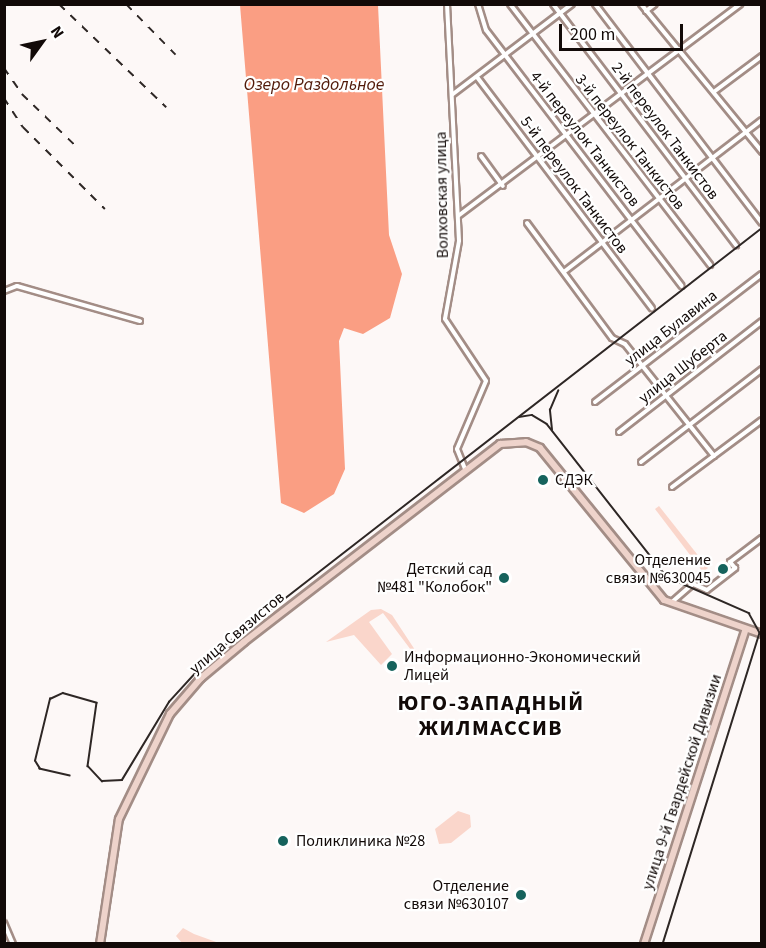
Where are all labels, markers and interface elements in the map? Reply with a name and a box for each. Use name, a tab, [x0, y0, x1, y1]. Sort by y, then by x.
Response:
north arrow	[12, 12, 72, 72]
scale bar	[562, 12, 686, 50]
text: N	[45, 22, 69, 43]
text: 200 m	[570, 22, 615, 47]
street label: 2-й переулок Танкистов	[607, 59, 723, 203]
street label: 4-й переулок Танкистов	[526, 67, 644, 211]
street label: 3-й переулок Танкистов	[571, 70, 689, 214]
water label: Озеро Раздольное	[244, 74, 384, 96]
street label: 5-й переулок Танкистов	[516, 113, 632, 257]
street label: Волховская улица	[431, 131, 453, 259]
street label: улица Булавина	[621, 286, 721, 370]
street label: улица Шуберта	[635, 327, 731, 407]
place label: СДЭК	[555, 470, 593, 490]
marker: СДЭК	[536, 473, 550, 487]
place label: Отделение связи №630045	[606, 550, 711, 588]
place label: Детский сад №481 "Колобок"	[377, 559, 492, 597]
marker: Отделение связи №630045	[716, 562, 730, 576]
marker: Детский сад №481 "Колобок"	[497, 571, 511, 585]
street label: улица Связистов	[186, 588, 288, 678]
place label: Информационно-Экономический Лицей	[404, 647, 641, 685]
marker: Информационно-Экономический Лицей	[385, 659, 399, 673]
street label: улица 9-й Гвардейской Дивизии	[638, 672, 726, 892]
district label: ЮГО-ЗАПАДНЫЙ ЖИЛМАССИВ	[397, 690, 585, 742]
place label: Поликлиника №28	[296, 831, 425, 851]
marker: Поликлиника №28	[274, 832, 292, 850]
place label: Отделение связи №630107	[404, 876, 509, 914]
marker: Отделение связи №630107	[514, 888, 528, 902]

